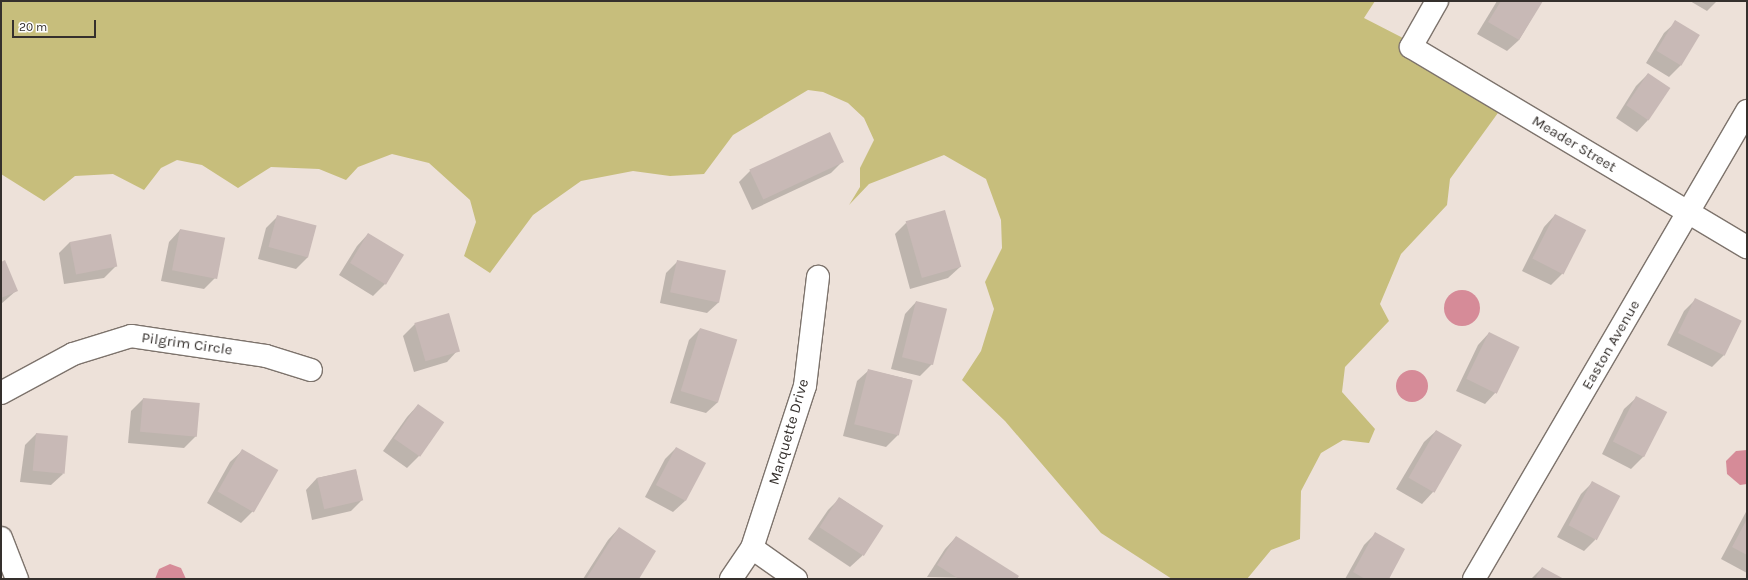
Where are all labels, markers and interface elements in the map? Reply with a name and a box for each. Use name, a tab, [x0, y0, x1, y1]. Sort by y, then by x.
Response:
scale bar	[14, 12, 98, 38]
text: 20 m	[19, 20, 47, 34]
street label: Meader Street	[1528, 112, 1620, 176]
street label: Easton Avenue	[1578, 297, 1644, 393]
street label: Pilgrim Circle	[140, 329, 234, 359]
street label: Marquette Drive	[765, 377, 813, 487]

